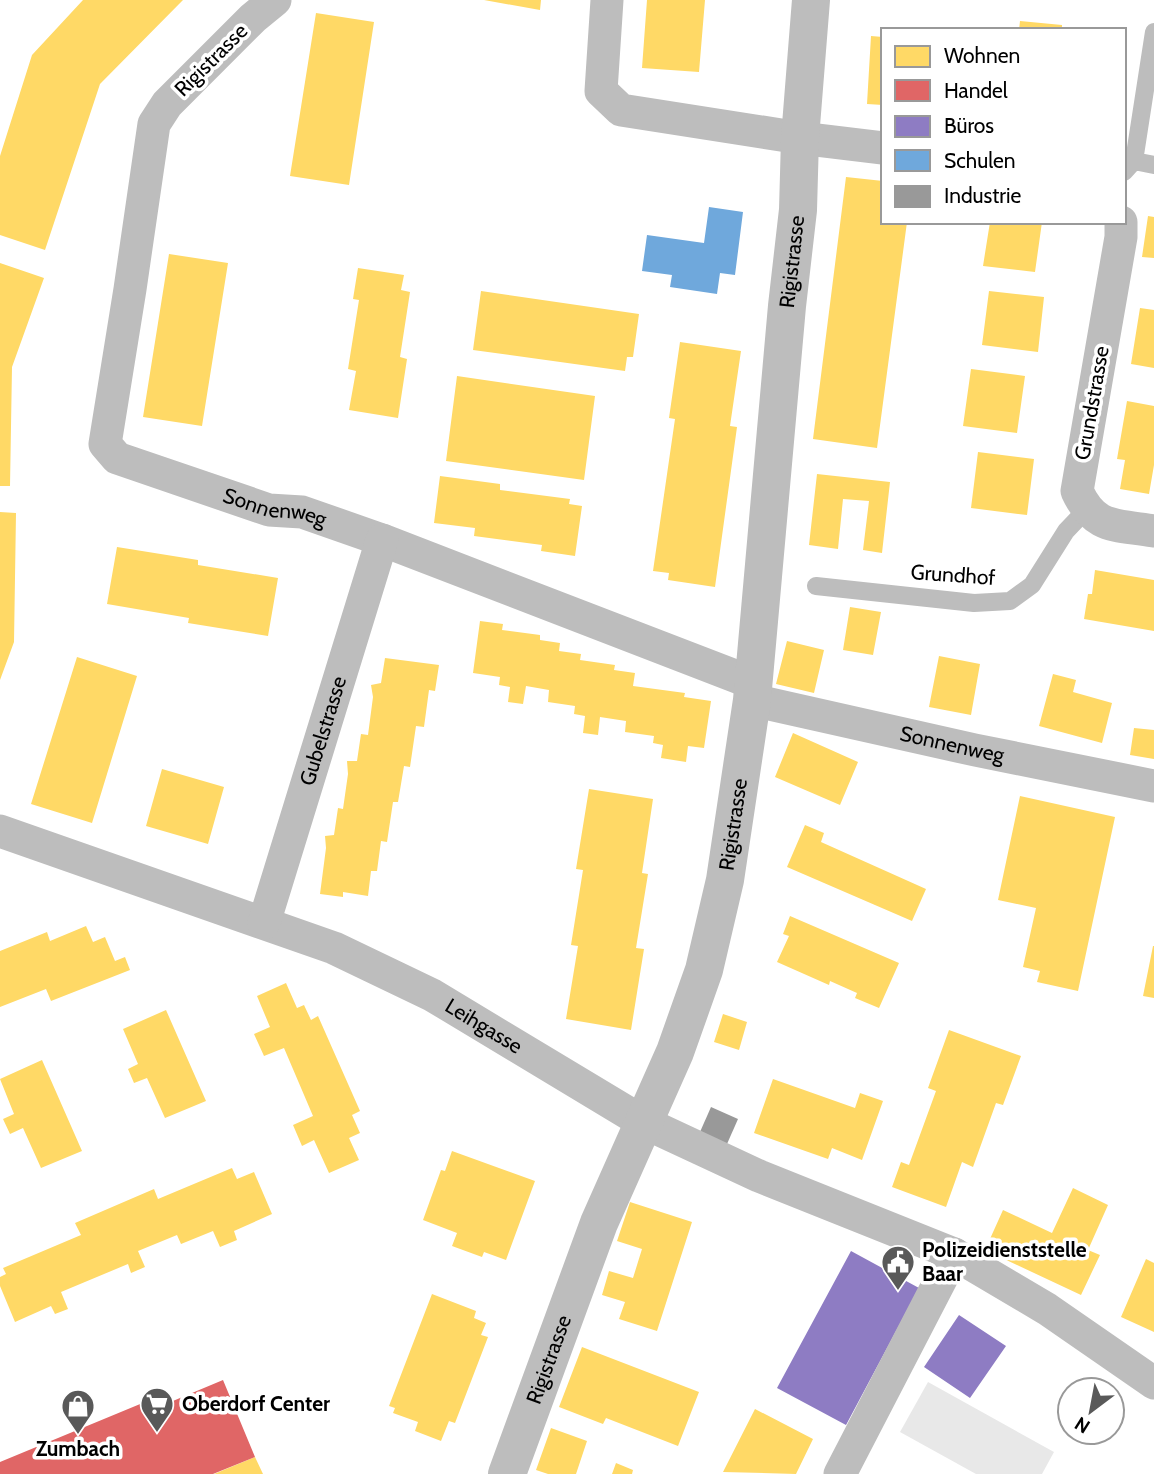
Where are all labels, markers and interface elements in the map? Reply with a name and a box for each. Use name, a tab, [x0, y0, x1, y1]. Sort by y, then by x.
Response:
street label: Rigistrasse	[169, 18, 252, 101]
legend	[881, 28, 1126, 224]
text: Wohnen	[944, 43, 1020, 68]
text: Handel	[944, 78, 1008, 103]
text: Büros	[944, 113, 994, 138]
text: Schulen	[944, 148, 1016, 173]
text: Industrie	[944, 183, 1021, 208]
street label: Rigistrasse	[774, 214, 809, 309]
street label: Grundstrasse	[1069, 344, 1114, 462]
street label: Sonnenweg	[220, 482, 331, 532]
street label: Grundhof	[910, 559, 996, 590]
street label: Gubelstrasse	[294, 673, 351, 788]
street label: Sonnenweg	[898, 721, 1007, 768]
street label: Rigistrasse	[714, 776, 752, 872]
street label: Leihgasse	[441, 993, 527, 1059]
place label: Polizeidienststelle Baar	[922, 1237, 1087, 1286]
public building icon: Polizeidienststelle Baar	[879, 1243, 917, 1292]
street label: Rigistrasse	[521, 1311, 576, 1407]
north arrow	[1056, 1376, 1126, 1446]
supermarket icon: Oberdorf Center	[138, 1385, 176, 1434]
shop icon: Zumbach	[59, 1387, 97, 1436]
place label: Oberdorf Center	[182, 1391, 330, 1416]
text: N	[1070, 1412, 1094, 1438]
place label: Zumbach	[36, 1436, 120, 1461]

